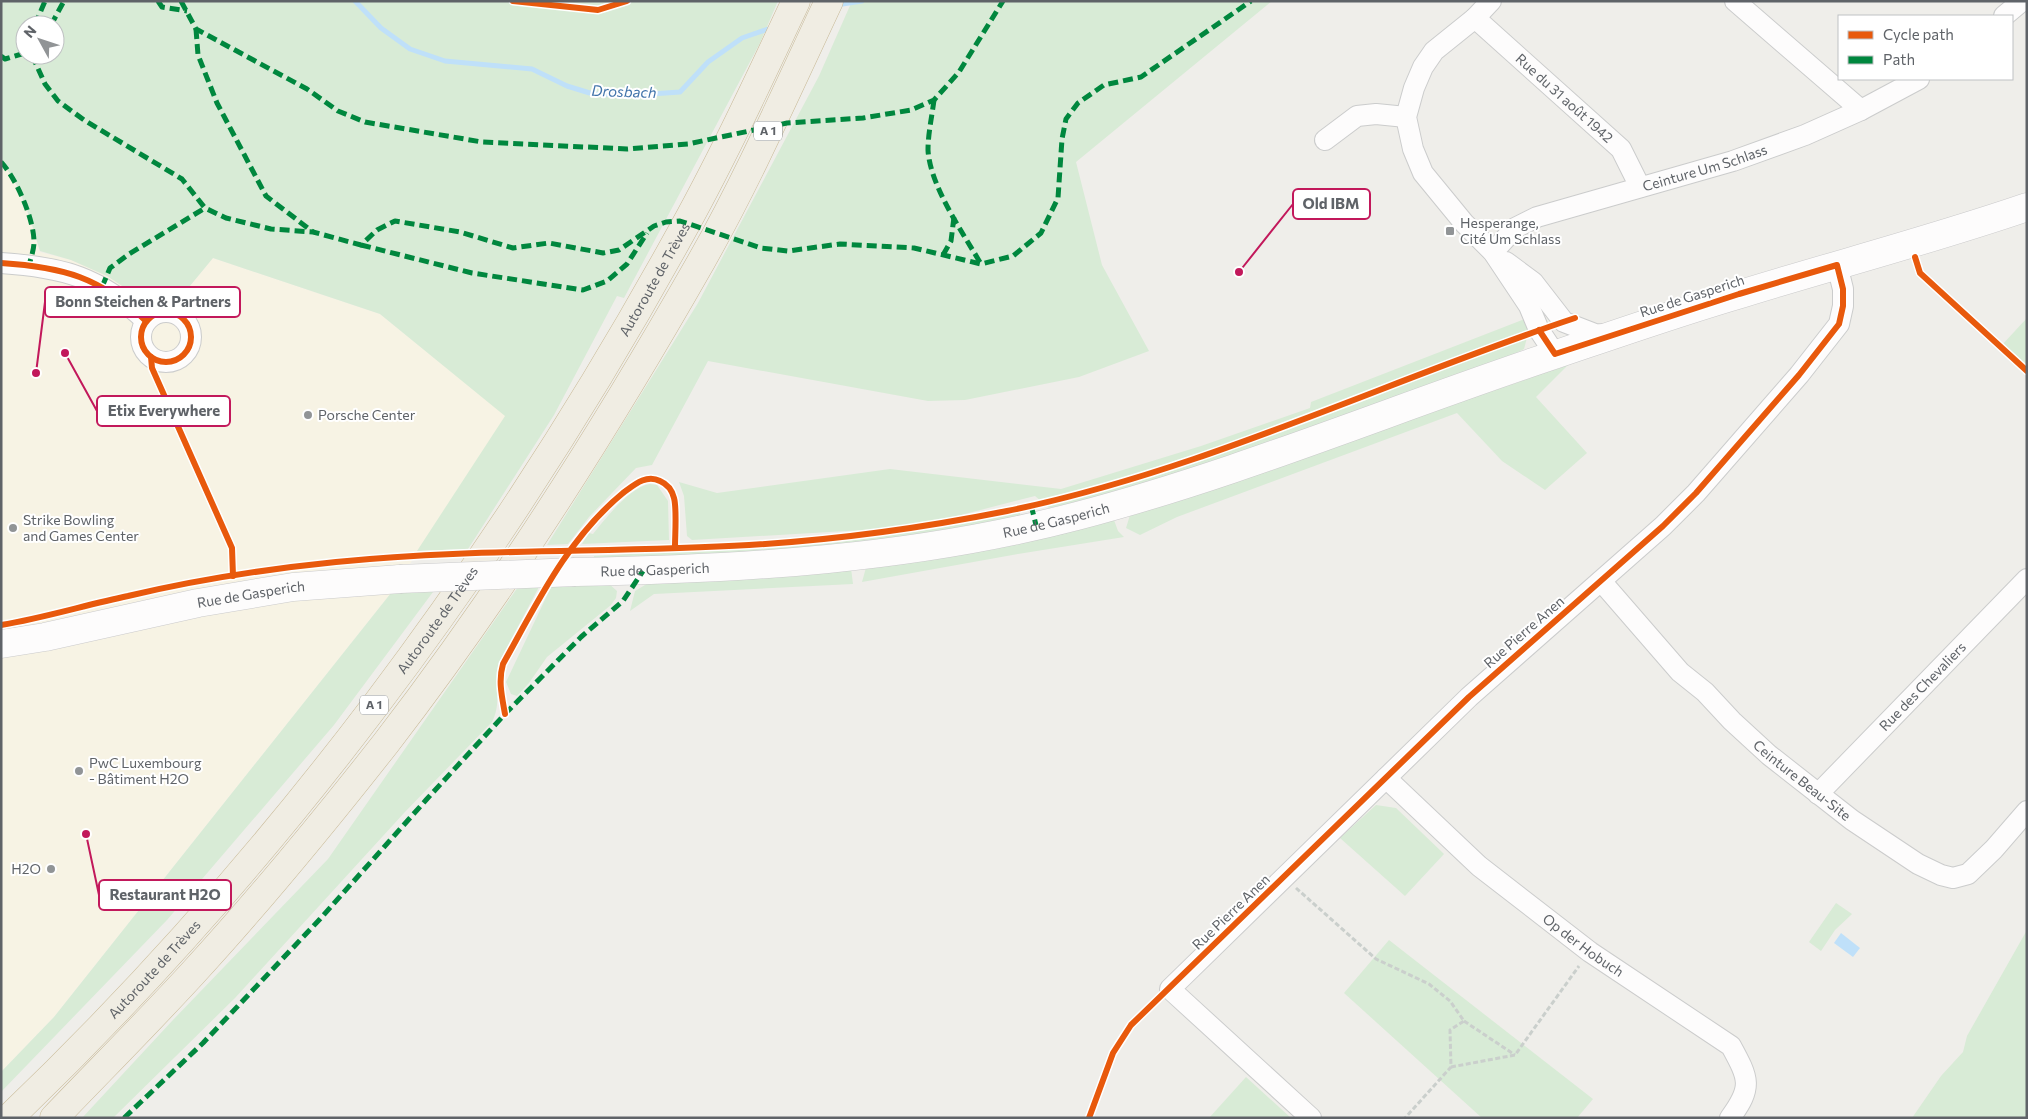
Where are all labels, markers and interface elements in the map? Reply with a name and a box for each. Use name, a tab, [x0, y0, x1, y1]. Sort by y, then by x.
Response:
north arrow	[15, 15, 65, 65]
legend	[1838, 15, 2013, 80]
text: N	[20, 22, 40, 41]
text: Cycle path	[1883, 25, 1954, 43]
street label: Rue du 31 août 1942	[1512, 50, 1617, 146]
text: Path	[1883, 50, 1915, 68]
water label: Drosbach	[591, 81, 657, 101]
road number: A 1	[754, 122, 782, 140]
street label: Ceinture Um Schlass	[1640, 140, 1769, 194]
callout: Old IBM	[1293, 189, 1370, 219]
text: Old IBM	[1302, 194, 1360, 212]
place label: Hesperange, Cité Um Schlass	[1460, 214, 1561, 247]
street label: Autoroute de Trèves	[615, 220, 693, 339]
marker: Hesperange, Cité Um Schlass	[1444, 225, 1456, 237]
street label: Rue de Gasperich	[1637, 271, 1746, 320]
callout: Bonn Steichen & Partners	[45, 287, 240, 317]
text: Bonn Steichen & Partners	[55, 292, 231, 310]
callout: Etix Everywhere	[97, 396, 230, 426]
text: Etix Everywhere	[108, 401, 220, 419]
place label: Porsche Center	[318, 406, 416, 423]
marker: Porsche Center	[302, 409, 314, 421]
street label: Rue de Gasperich	[1001, 499, 1111, 541]
place label: Strike Bowling and Games Center	[23, 511, 139, 544]
marker: Strike Bowling and Games Center	[7, 522, 19, 534]
street label: Rue de Gasperich	[600, 559, 710, 579]
street label: Autoroute de Trèves	[393, 563, 481, 677]
street label: Rue de Gasperich	[196, 577, 306, 611]
street label: Rue Pierre Anen	[1480, 592, 1567, 671]
street label: Rue des Chevaliers	[1875, 638, 1969, 734]
road number: A 1	[360, 696, 388, 714]
street label: Ceinture Beau-Site	[1750, 736, 1855, 824]
place label: PwC Luxembourg - Bâtiment H2O	[89, 754, 202, 787]
marker: PwC Luxembourg - Bâtiment H2O	[73, 765, 85, 777]
place label: H2O	[11, 860, 41, 877]
marker: H2O	[45, 863, 57, 875]
street label: Rue Pierre Anen	[1188, 870, 1273, 953]
callout: Restaurant H2O	[99, 880, 231, 910]
text: Restaurant H2O	[109, 885, 221, 903]
street label: Op der Hobuch	[1540, 910, 1627, 980]
street label: Autoroute de Trèves	[104, 916, 204, 1022]

